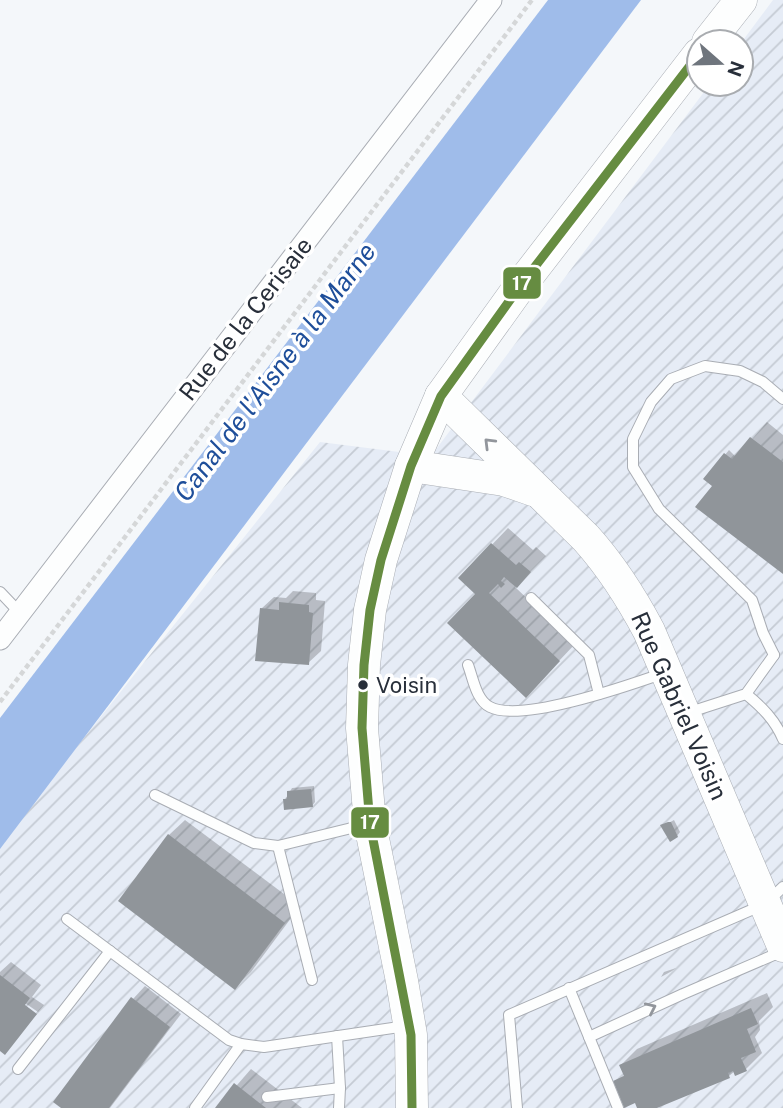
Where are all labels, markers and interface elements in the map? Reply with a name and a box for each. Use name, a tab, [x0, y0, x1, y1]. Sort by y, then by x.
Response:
north arrow	[685, 28, 755, 98]
text: N	[723, 58, 749, 80]
street label: Rue de la Cerisaie	[173, 231, 318, 405]
water label: Canal de l'Aisne à la Marne	[167, 236, 382, 507]
line badge: 17	[502, 266, 542, 300]
text: 17	[512, 272, 532, 294]
one-way arrow	[484, 439, 497, 452]
street label: Rue Gabriel Voisin	[626, 607, 734, 804]
place label: Voisin	[376, 672, 437, 698]
marker: Voisin	[356, 678, 370, 692]
line badge: 17	[350, 806, 390, 839]
text: 17	[360, 811, 380, 833]
one-way arrow	[644, 1003, 656, 1017]

